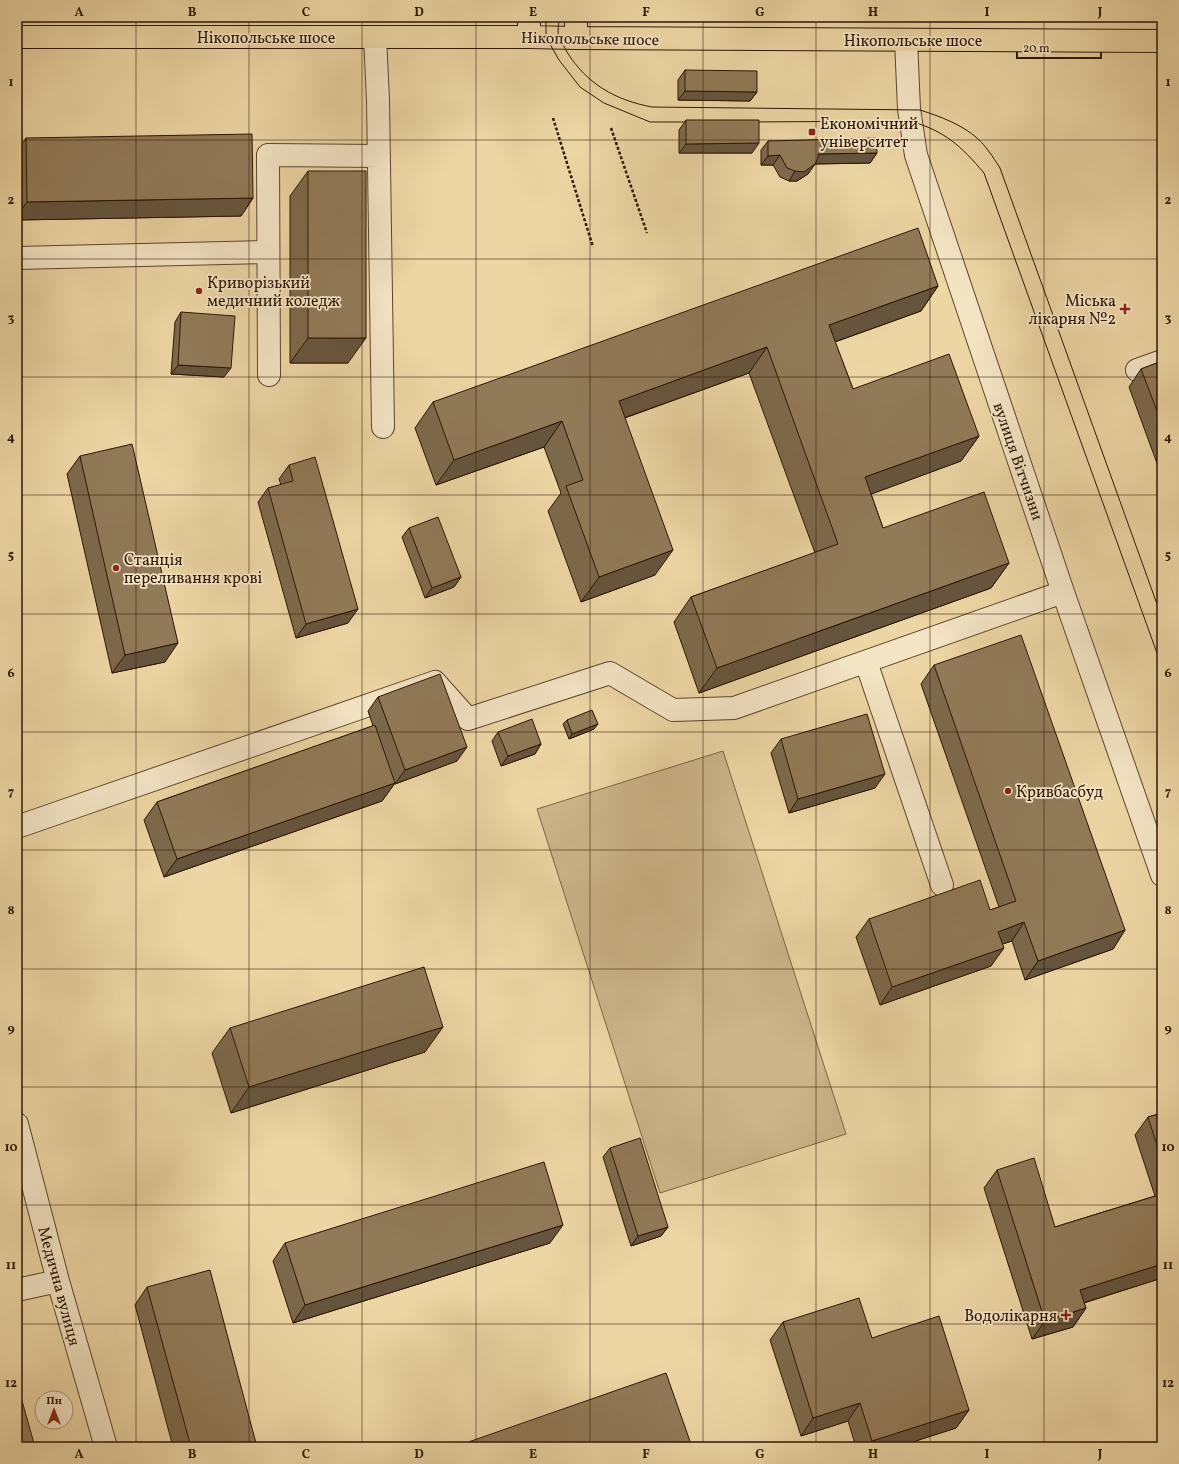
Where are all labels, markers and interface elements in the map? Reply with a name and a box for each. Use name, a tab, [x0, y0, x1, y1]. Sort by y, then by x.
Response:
text: A	[74, 4, 84, 22]
text: B	[188, 4, 197, 22]
text: C	[302, 4, 310, 22]
text: D	[414, 4, 424, 22]
text: E	[529, 4, 537, 22]
text: F	[642, 4, 650, 22]
text: G	[755, 4, 765, 22]
text: H	[868, 4, 878, 22]
text: I	[985, 4, 990, 22]
text: J	[1097, 4, 1103, 22]
street label: Нікопольське шосе	[197, 28, 335, 50]
street label: Нікопольське шосе	[521, 28, 659, 52]
street label: Нікопольське шосе	[844, 31, 982, 53]
scale bar	[1017, 34, 1101, 60]
text: 20 m	[1023, 41, 1050, 57]
text: 1	[8, 74, 14, 92]
text: 1	[1165, 74, 1171, 92]
place label: Економічний університет	[820, 114, 918, 154]
marker: Економічний університет	[807, 127, 817, 137]
text: 2	[8, 192, 15, 210]
text: 2	[1165, 192, 1172, 210]
place label: Криворізький медичний коледж	[207, 273, 341, 313]
marker: Криворізький медичний коледж	[194, 286, 204, 296]
place label: Міська лікарня №2	[1029, 291, 1116, 331]
marker: Міська лікарня №2	[1119, 303, 1131, 315]
text: 3	[8, 310, 15, 328]
text: 3	[1165, 310, 1172, 328]
street label: вулиця Вітчизни	[987, 400, 1048, 524]
text: 4	[7, 429, 15, 447]
text: 4	[1164, 429, 1172, 447]
text: 5	[8, 547, 14, 565]
text: 5	[1165, 547, 1171, 565]
place label: Станція переливання крові	[124, 550, 263, 590]
marker: Станція переливання крові	[111, 563, 121, 573]
text: 6	[7, 665, 15, 683]
text: 6	[1164, 665, 1172, 683]
place label: Кривбасбуд	[1016, 782, 1103, 804]
text: 7	[8, 784, 14, 802]
text: 7	[1165, 784, 1171, 802]
marker: Кривбасбуд	[1003, 786, 1013, 796]
text: 8	[7, 902, 15, 920]
text: 8	[1164, 902, 1172, 920]
text: 9	[7, 1020, 15, 1038]
text: 9	[1164, 1020, 1172, 1038]
text: 10	[4, 1139, 18, 1157]
text: 10	[1161, 1139, 1175, 1157]
street label: Медична вулиця	[32, 1224, 85, 1349]
text: 11	[6, 1257, 16, 1275]
text: 11	[1163, 1257, 1173, 1275]
place label: Водолікарня	[964, 1306, 1057, 1328]
marker: Водолікарня	[1060, 1309, 1072, 1321]
text: 12	[5, 1375, 17, 1393]
text: 12	[1162, 1375, 1174, 1393]
north arrow	[34, 1390, 74, 1430]
text: Пн	[46, 1394, 62, 1409]
text: A	[74, 1446, 84, 1464]
text: B	[188, 1446, 197, 1464]
text: C	[302, 1446, 310, 1464]
text: D	[414, 1446, 424, 1464]
text: E	[529, 1446, 537, 1464]
text: F	[642, 1446, 650, 1464]
text: G	[755, 1446, 765, 1464]
text: H	[868, 1446, 878, 1464]
text: I	[985, 1446, 990, 1464]
text: J	[1097, 1446, 1103, 1464]

